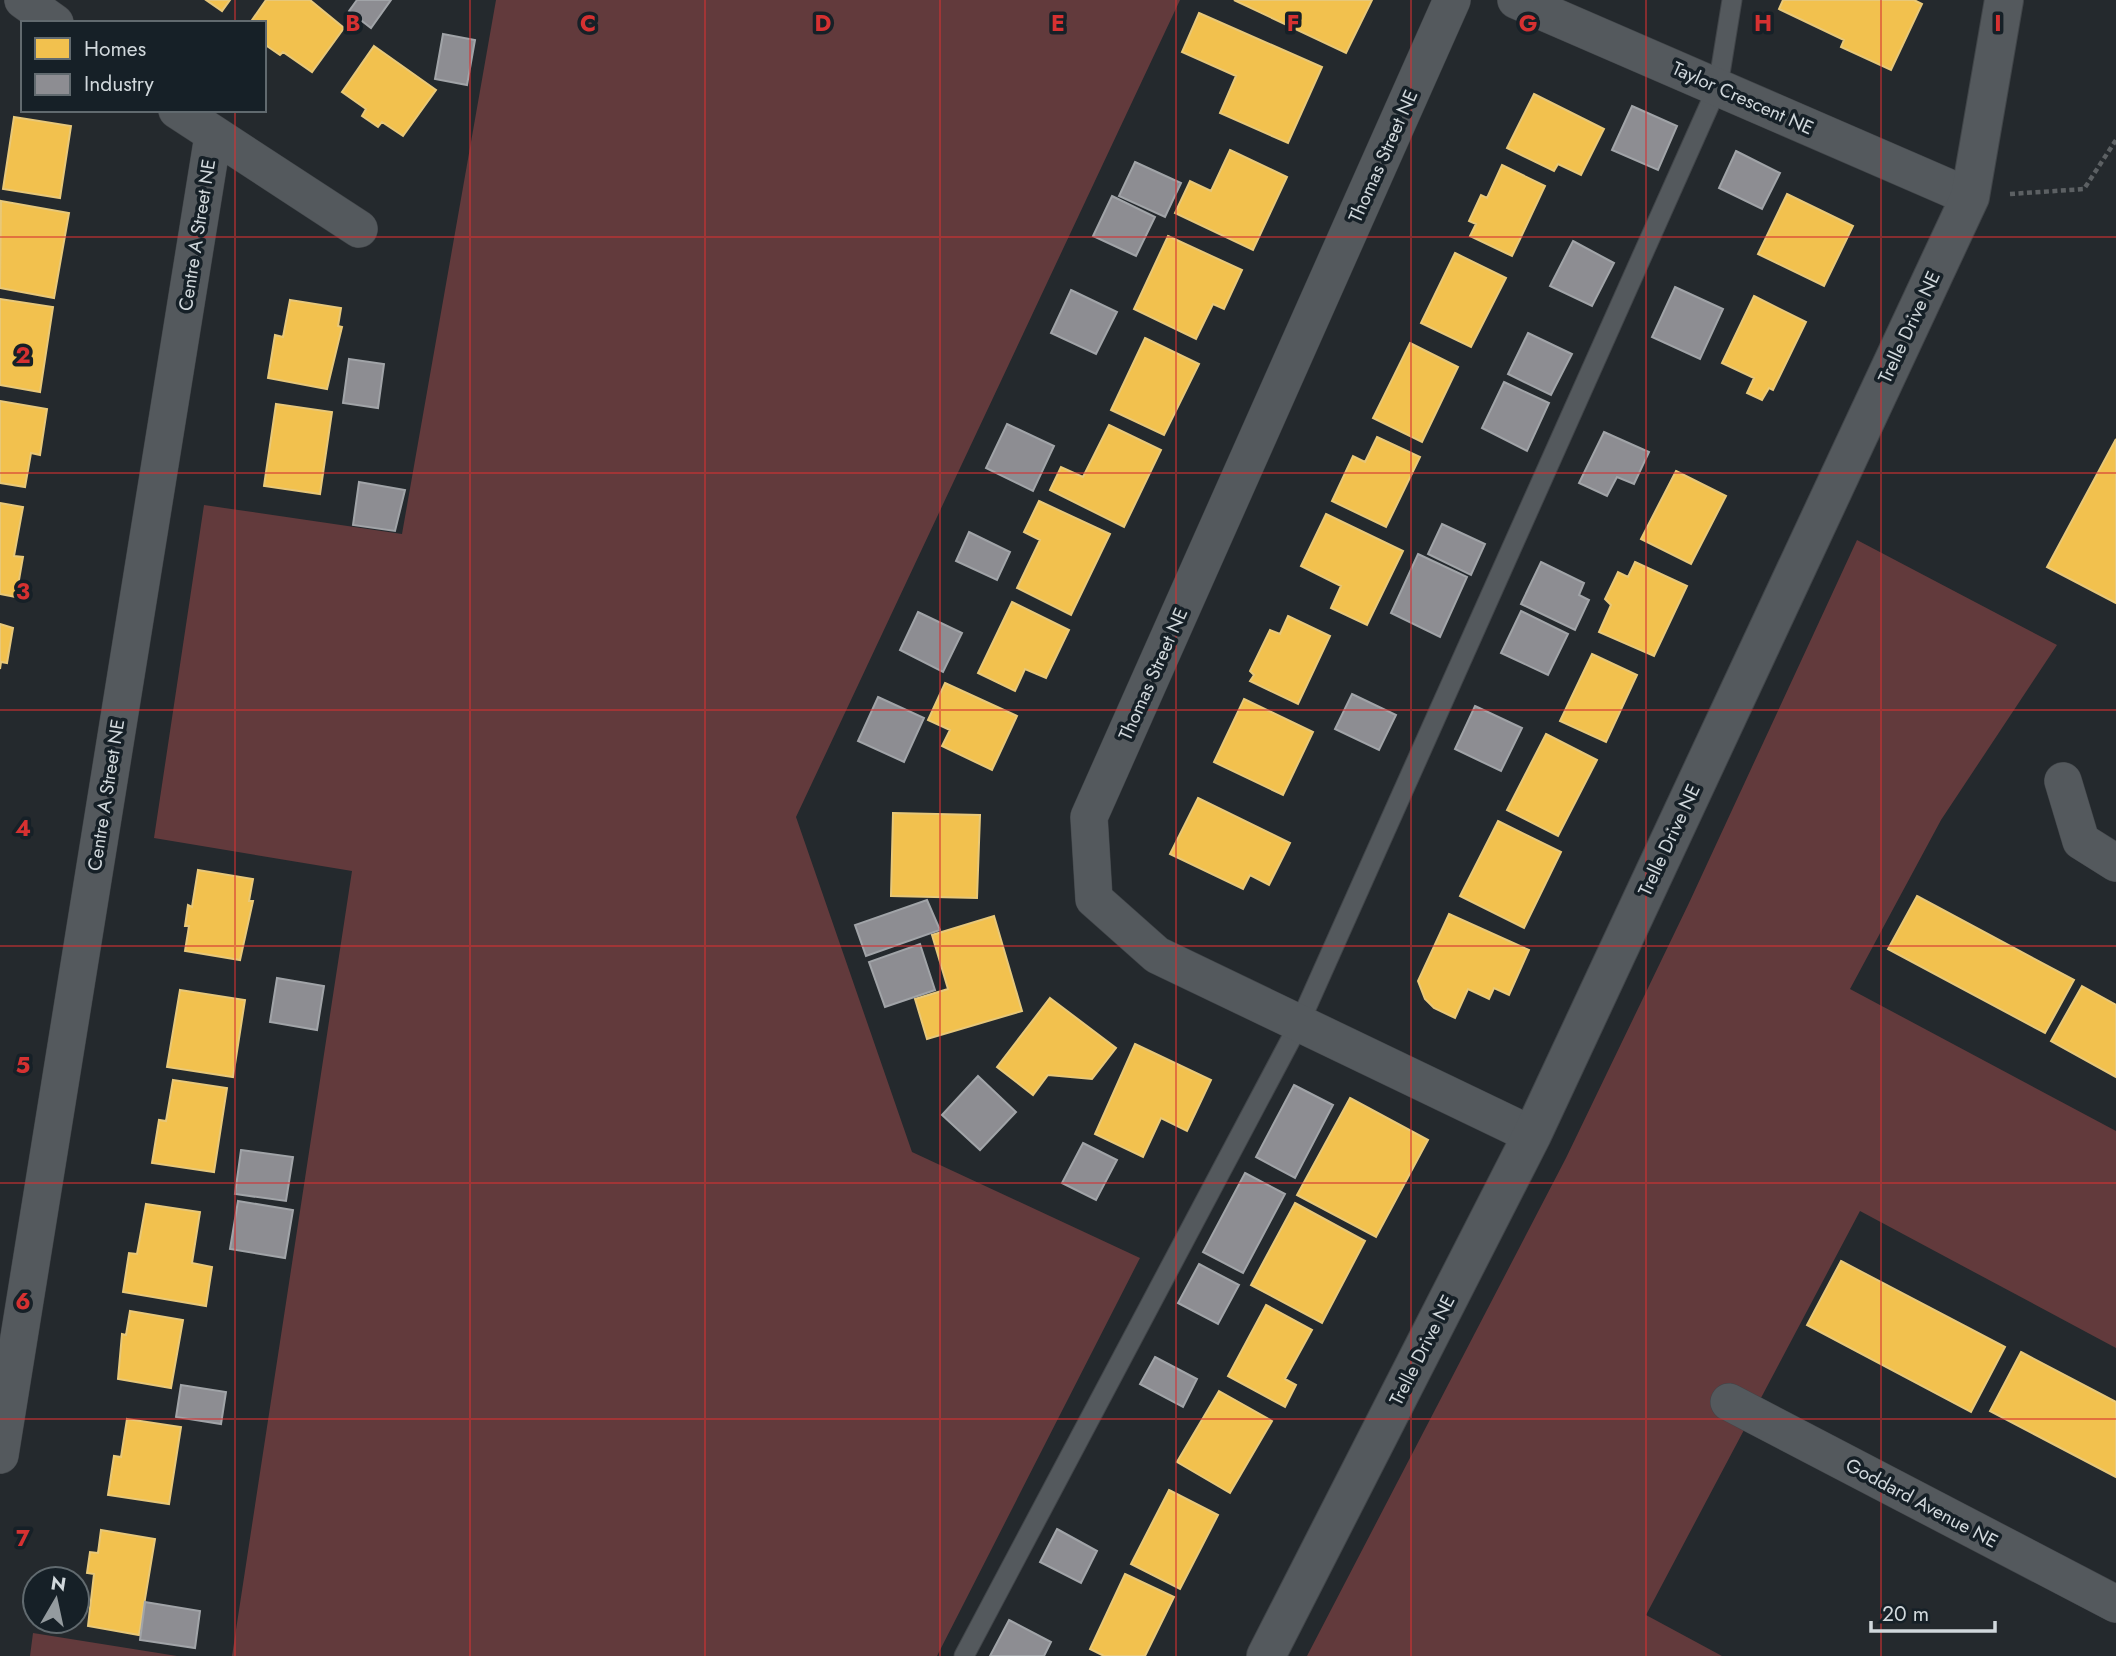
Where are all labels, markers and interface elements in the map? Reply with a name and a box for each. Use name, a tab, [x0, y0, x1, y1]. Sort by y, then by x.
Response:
text: B	[345, 6, 361, 40]
text: C	[580, 6, 596, 40]
text: D	[815, 6, 832, 40]
text: E	[1051, 6, 1065, 40]
text: F	[1287, 6, 1299, 40]
text: G	[1519, 6, 1537, 40]
text: H	[1754, 6, 1772, 40]
text: I	[1994, 6, 2002, 40]
legend	[21, 21, 266, 112]
text: Homes	[84, 34, 146, 64]
street label: Taylor Crescent NE	[1668, 55, 1818, 141]
text: Industry	[84, 69, 155, 99]
street label: Thomas Street NE	[1342, 85, 1424, 227]
street label: Centre A Street NE	[172, 157, 222, 313]
street label: Trelle Drive NE	[1871, 267, 1947, 387]
text: 2	[15, 338, 31, 372]
text: 3	[16, 574, 30, 608]
street label: Thomas Street NE	[1112, 603, 1194, 745]
street label: Centre A Street NE	[81, 717, 131, 873]
street label: Trelle Drive NE	[1631, 780, 1707, 900]
text: 4	[15, 811, 31, 845]
text: 5	[16, 1048, 30, 1082]
text: 6	[15, 1284, 31, 1318]
street label: Trelle Drive NE	[1383, 1290, 1461, 1410]
street label: Goddard Avenue NE	[1841, 1451, 2003, 1555]
text: 7	[16, 1521, 30, 1555]
north arrow	[21, 1565, 91, 1635]
text: N	[49, 1569, 68, 1598]
scale bar	[1871, 1590, 1995, 1634]
text: 20 m	[1882, 1599, 1929, 1629]

